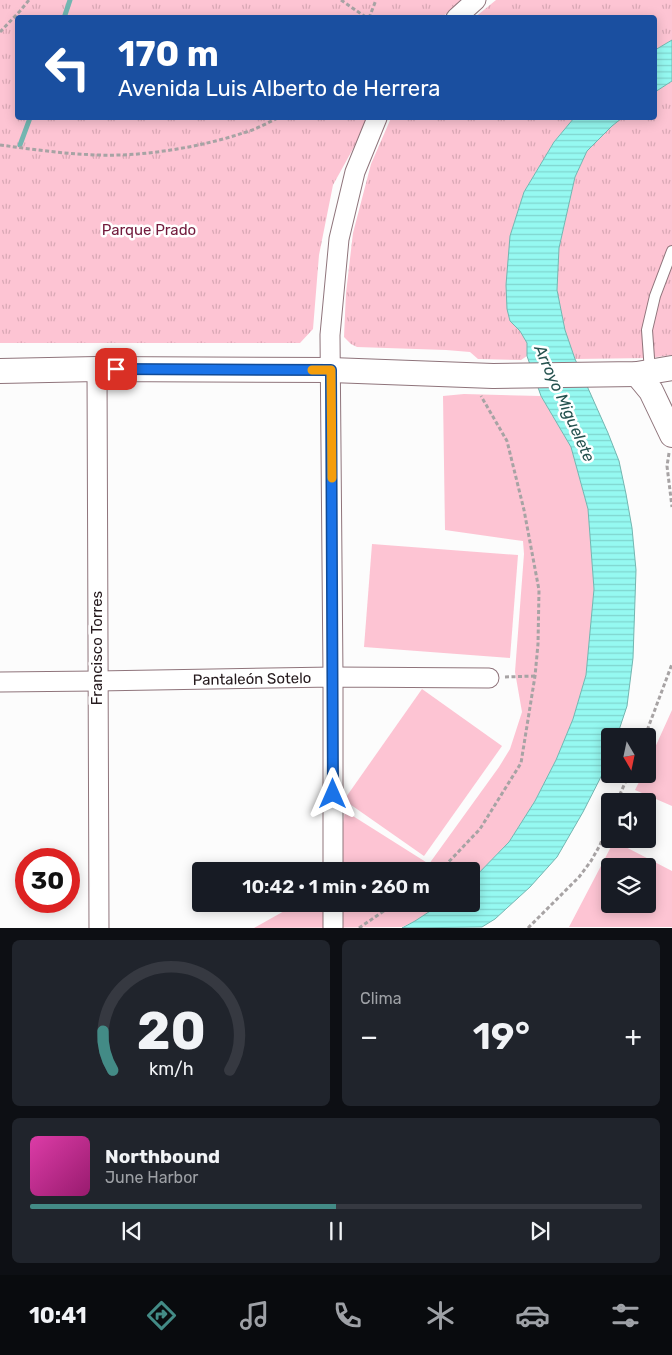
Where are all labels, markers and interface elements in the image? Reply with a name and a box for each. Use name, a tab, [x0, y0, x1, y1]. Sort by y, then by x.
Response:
text: 170 m	[118, 33, 219, 75]
icon: left	[35, 35, 100, 100]
text: Avenida Luis Alberto de Herrera	[118, 75, 441, 102]
park label: Parque Prado	[102, 221, 196, 239]
water label: Arroyo Miguelete	[530, 341, 599, 465]
pin	[95, 348, 137, 390]
icon: arrive	[102, 355, 130, 383]
street label: Francisco Torres	[88, 590, 106, 705]
street label: Pantaleón Sotelo	[193, 669, 311, 689]
north arrow	[601, 728, 656, 782]
map controls	[601, 728, 656, 913]
position arrow	[306, 767, 358, 819]
button: sound	[601, 793, 656, 848]
speed limit sign: 30	[15, 848, 80, 913]
button: layers	[601, 858, 656, 913]
text: 10:42 · 1 min · 260 m	[242, 875, 430, 898]
text: Clima	[360, 989, 401, 1008]
text: 20	[136, 1000, 206, 1062]
text: 19°	[473, 1013, 530, 1059]
text: −	[360, 1020, 378, 1053]
text: +	[625, 1020, 642, 1053]
text: km/h	[149, 1058, 193, 1079]
text: Northbound	[105, 1145, 220, 1168]
text: June Harbor	[105, 1168, 198, 1187]
icon: previous	[118, 1217, 146, 1245]
icon: pause	[322, 1217, 350, 1245]
icon: next	[526, 1217, 554, 1245]
icon: directions	[144, 1298, 179, 1333]
icon: music	[237, 1298, 272, 1333]
icon: phone	[330, 1298, 365, 1333]
icon: climate	[423, 1298, 458, 1333]
icon: car	[515, 1298, 550, 1333]
icon: filters	[608, 1298, 643, 1333]
text: 10:41	[29, 1302, 87, 1329]

